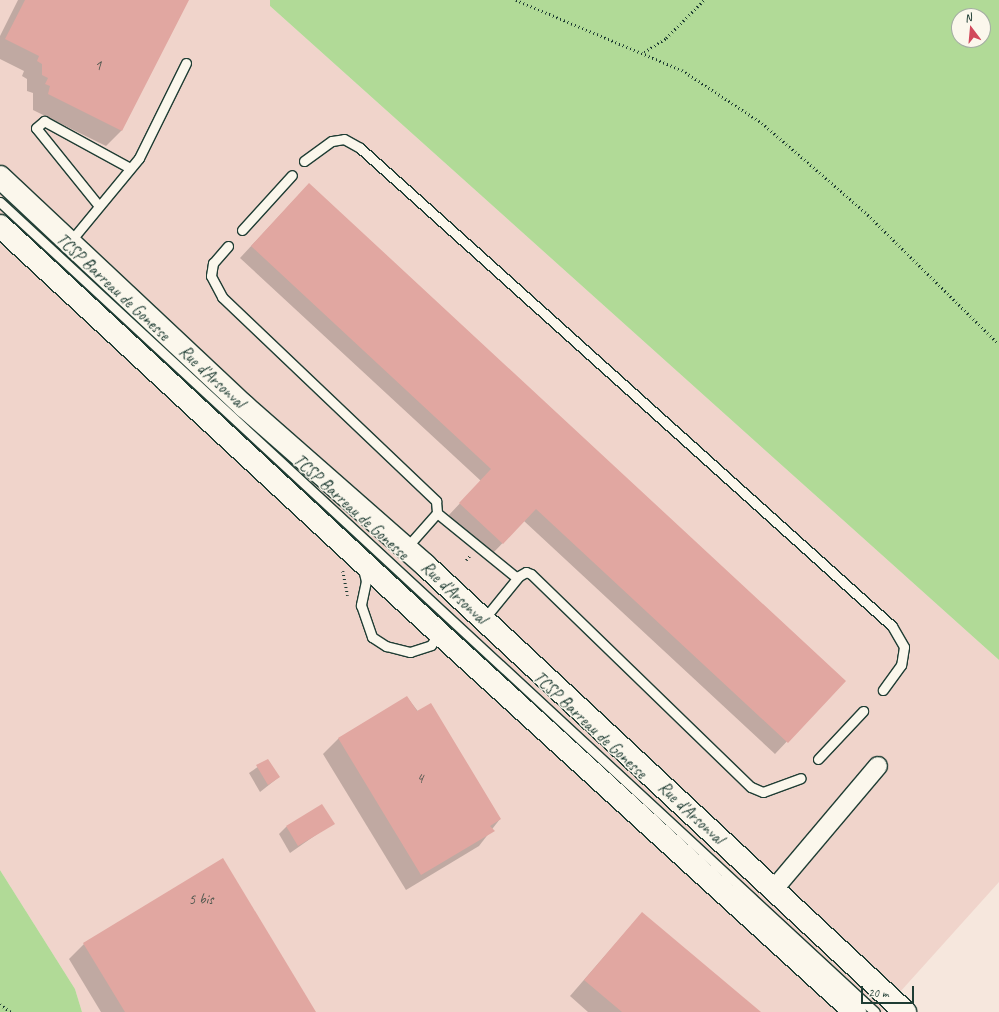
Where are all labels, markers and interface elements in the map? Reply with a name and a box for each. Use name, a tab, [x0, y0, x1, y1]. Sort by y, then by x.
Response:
north arrow	[951, 8, 991, 48]
text: N	[963, 10, 973, 25]
house number: 1	[95, 57, 101, 75]
street label: TCSP Barreau de Gonesse	[52, 229, 174, 345]
street label: Rue d'Arsonval	[175, 341, 249, 413]
street label: TCSP Barreau de Gonesse	[289, 450, 413, 564]
street label: Rue d'Arsonval	[417, 557, 491, 629]
street label: TCSP Barreau de Gonesse	[529, 667, 651, 783]
house number: 4	[417, 770, 423, 788]
street label: Rue d'Arsonval	[654, 777, 728, 849]
house number: 5 bis	[189, 891, 213, 909]
scale bar	[863, 978, 916, 1004]
text: 20 m	[868, 985, 888, 1001]

